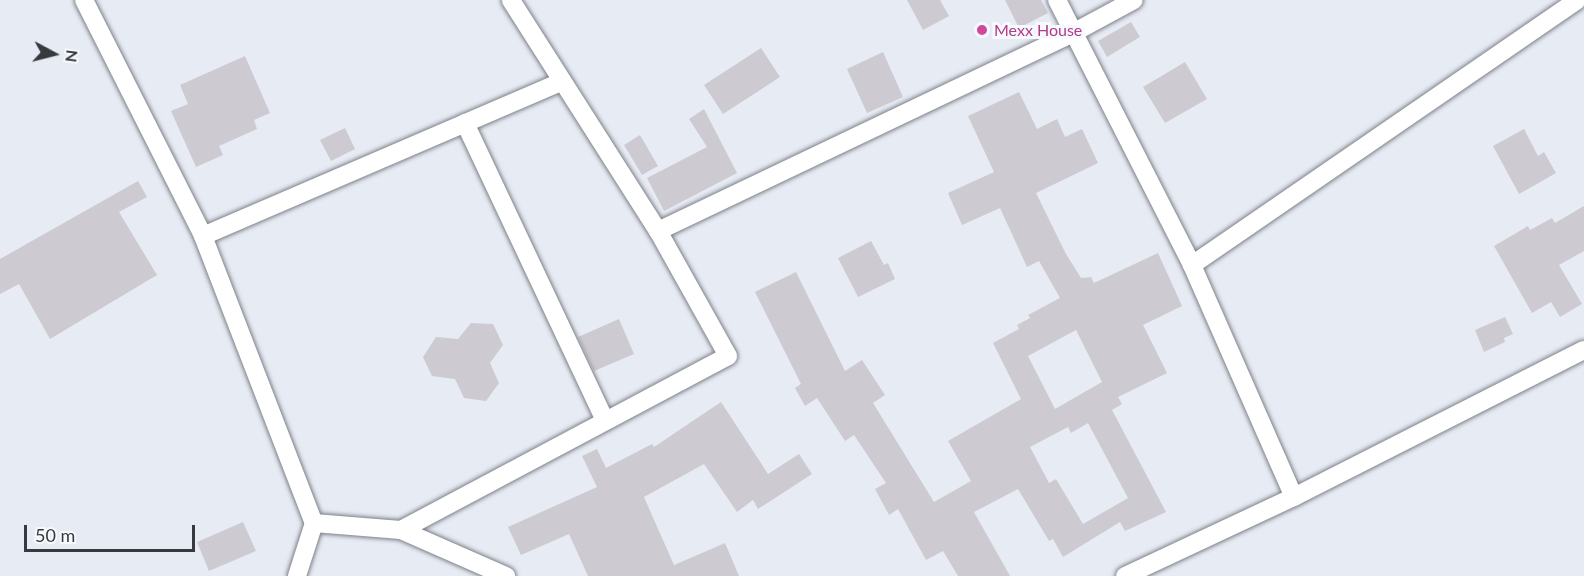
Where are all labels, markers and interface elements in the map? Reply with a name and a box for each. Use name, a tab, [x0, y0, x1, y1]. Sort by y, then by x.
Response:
place label: Mexx House	[994, 20, 1082, 40]
marker: Mexx House	[975, 23, 989, 37]
north arrow	[24, 24, 84, 84]
text: N	[62, 49, 83, 64]
scale bar	[27, 513, 198, 551]
text: 50 m	[35, 524, 75, 546]

